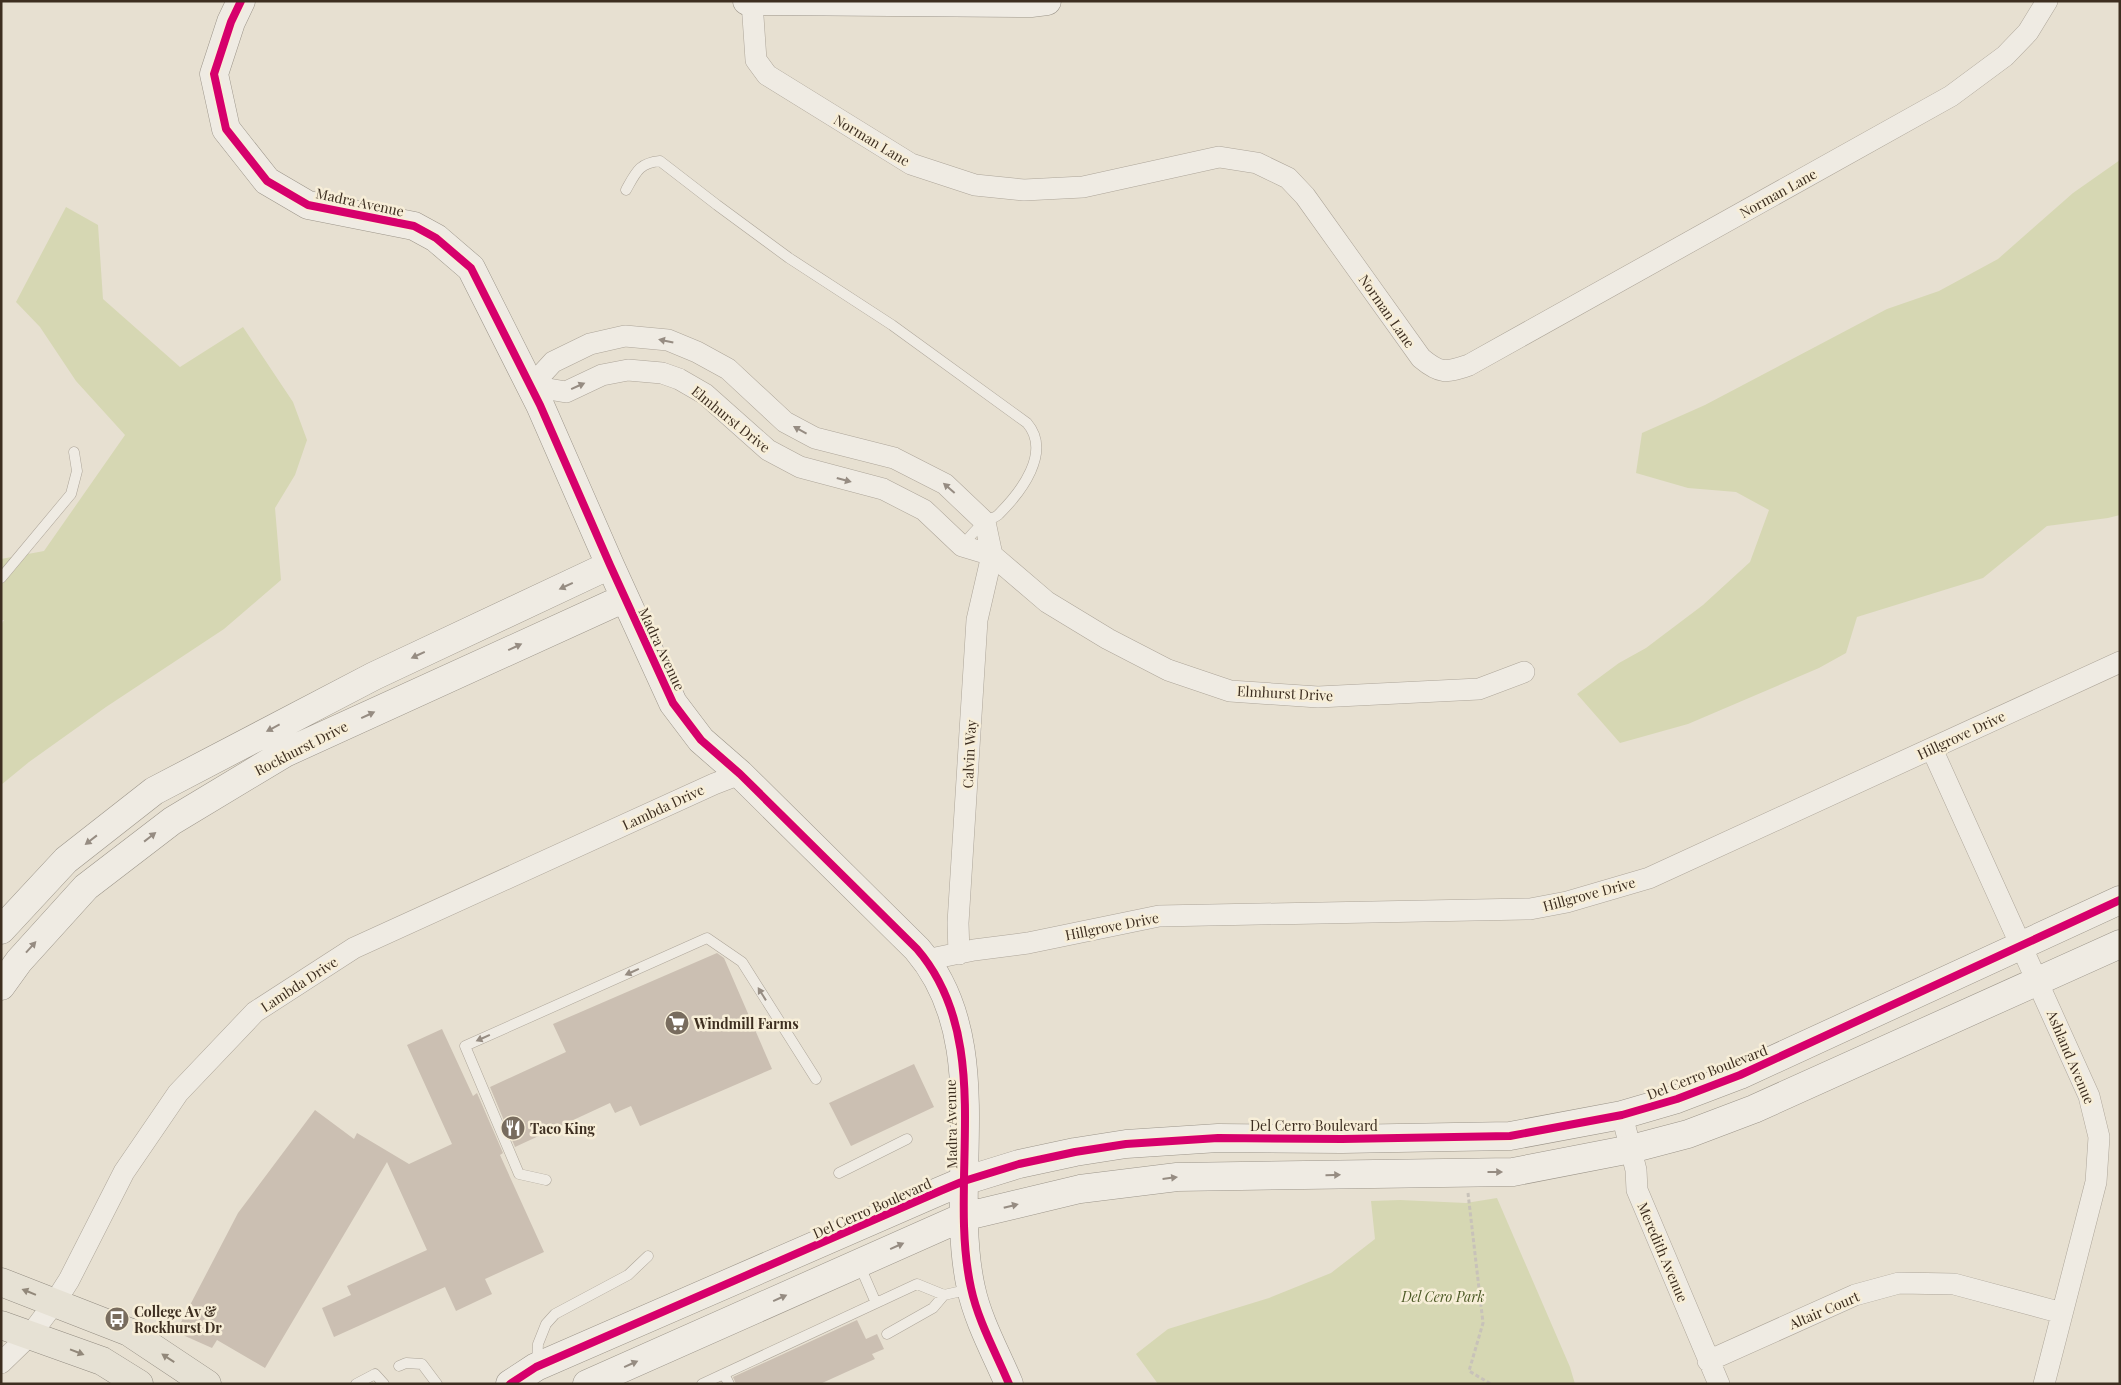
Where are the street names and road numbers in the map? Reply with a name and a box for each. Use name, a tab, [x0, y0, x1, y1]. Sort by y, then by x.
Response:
street label: Norman Lane	[830, 110, 914, 170]
street label: Norman Lane	[1736, 164, 1820, 222]
street label: Madra Avenue	[314, 183, 406, 221]
street label: Norman Lane	[1355, 271, 1419, 351]
street label: Elmhurst Drive	[688, 381, 774, 457]
street label: Madra Avenue	[634, 604, 690, 694]
street label: Elmhurst Drive	[1236, 681, 1334, 705]
street label: Hillgrove Drive	[1914, 706, 2008, 764]
street label: Rockhurst Drive	[251, 716, 351, 780]
street label: Calvin Way	[958, 719, 980, 789]
street label: Lambda Drive	[619, 780, 707, 834]
street label: Hillgrove Drive	[1541, 873, 1637, 915]
street label: Hillgrove Drive	[1063, 908, 1161, 944]
street label: Lambda Drive	[257, 952, 341, 1016]
street label: Ashland Avenue	[2042, 1006, 2099, 1107]
street label: Del Cerro Boulevard	[1644, 1040, 1770, 1104]
street label: Madra Avenue	[941, 1079, 961, 1169]
street label: Del Cerro Boulevard	[1250, 1116, 1378, 1135]
street label: Del Cerro Boulevard	[810, 1173, 934, 1243]
street label: Meredith Avenue	[1633, 1199, 1693, 1305]
street label: Altair Court	[1785, 1286, 1863, 1334]

